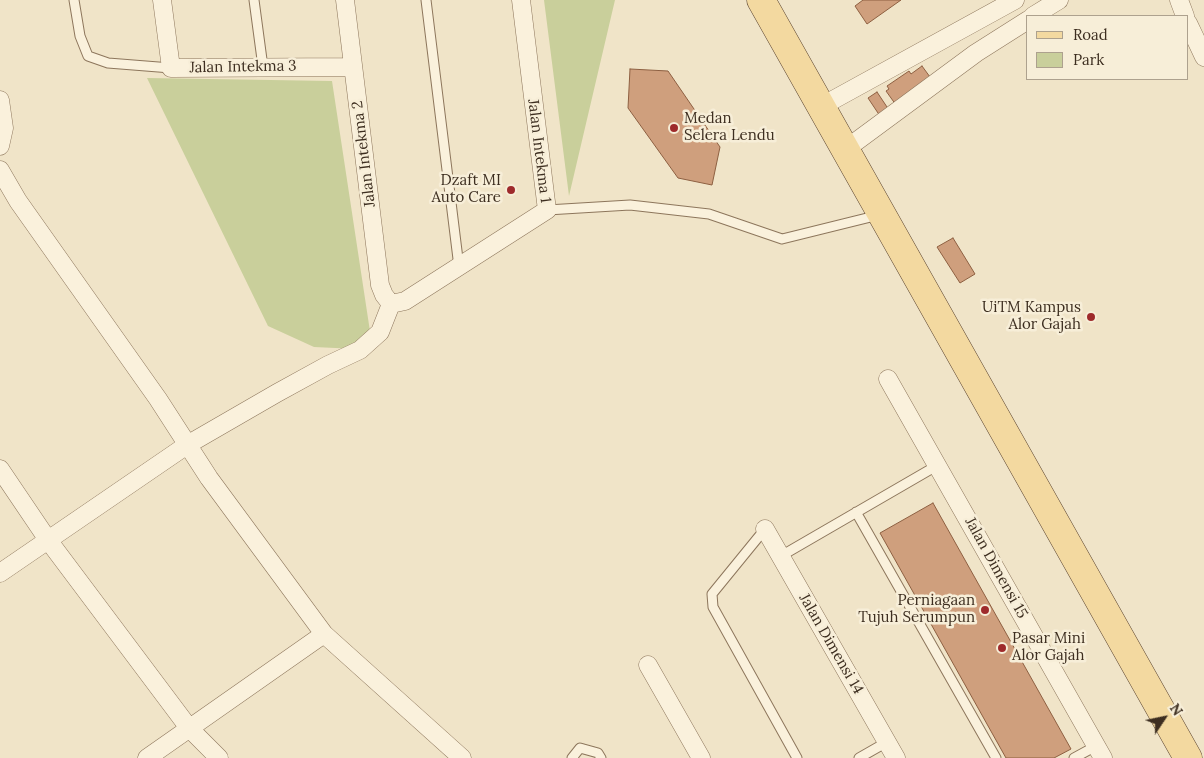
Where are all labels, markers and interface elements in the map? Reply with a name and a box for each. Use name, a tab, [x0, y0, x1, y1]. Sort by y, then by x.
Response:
legend	[1026, 15, 1189, 80]
text: Road	[1073, 25, 1108, 44]
text: Park	[1073, 50, 1104, 69]
street label: Jalan Intekma 3	[189, 57, 297, 77]
street label: Jalan Intekma 1	[524, 98, 554, 204]
street label: Jalan Intekma 2	[349, 100, 379, 208]
place label: Medan Selera Lendu	[684, 110, 775, 145]
marker: Medan Selera Lendu	[668, 122, 680, 134]
place label: Dzaft MI Auto Care	[431, 172, 501, 207]
marker: Dzaft MI Auto Care	[505, 184, 517, 196]
place label: UiTM Kampus Alor Gajah	[982, 299, 1081, 334]
marker: UiTM Kampus Alor Gajah	[1085, 311, 1097, 323]
street label: Jalan Dimensi 15	[961, 514, 1031, 622]
street label: Jalan Dimensi 14	[795, 591, 867, 697]
place label: Perniagaan Tujuh Serumpun	[858, 592, 975, 627]
marker: Perniagaan Tujuh Serumpun	[979, 604, 991, 616]
place label: Pasar Mini Alor Gajah	[1012, 630, 1085, 665]
marker: Pasar Mini Alor Gajah	[996, 642, 1008, 654]
north arrow	[1139, 693, 1189, 743]
text: N	[1166, 700, 1187, 719]

